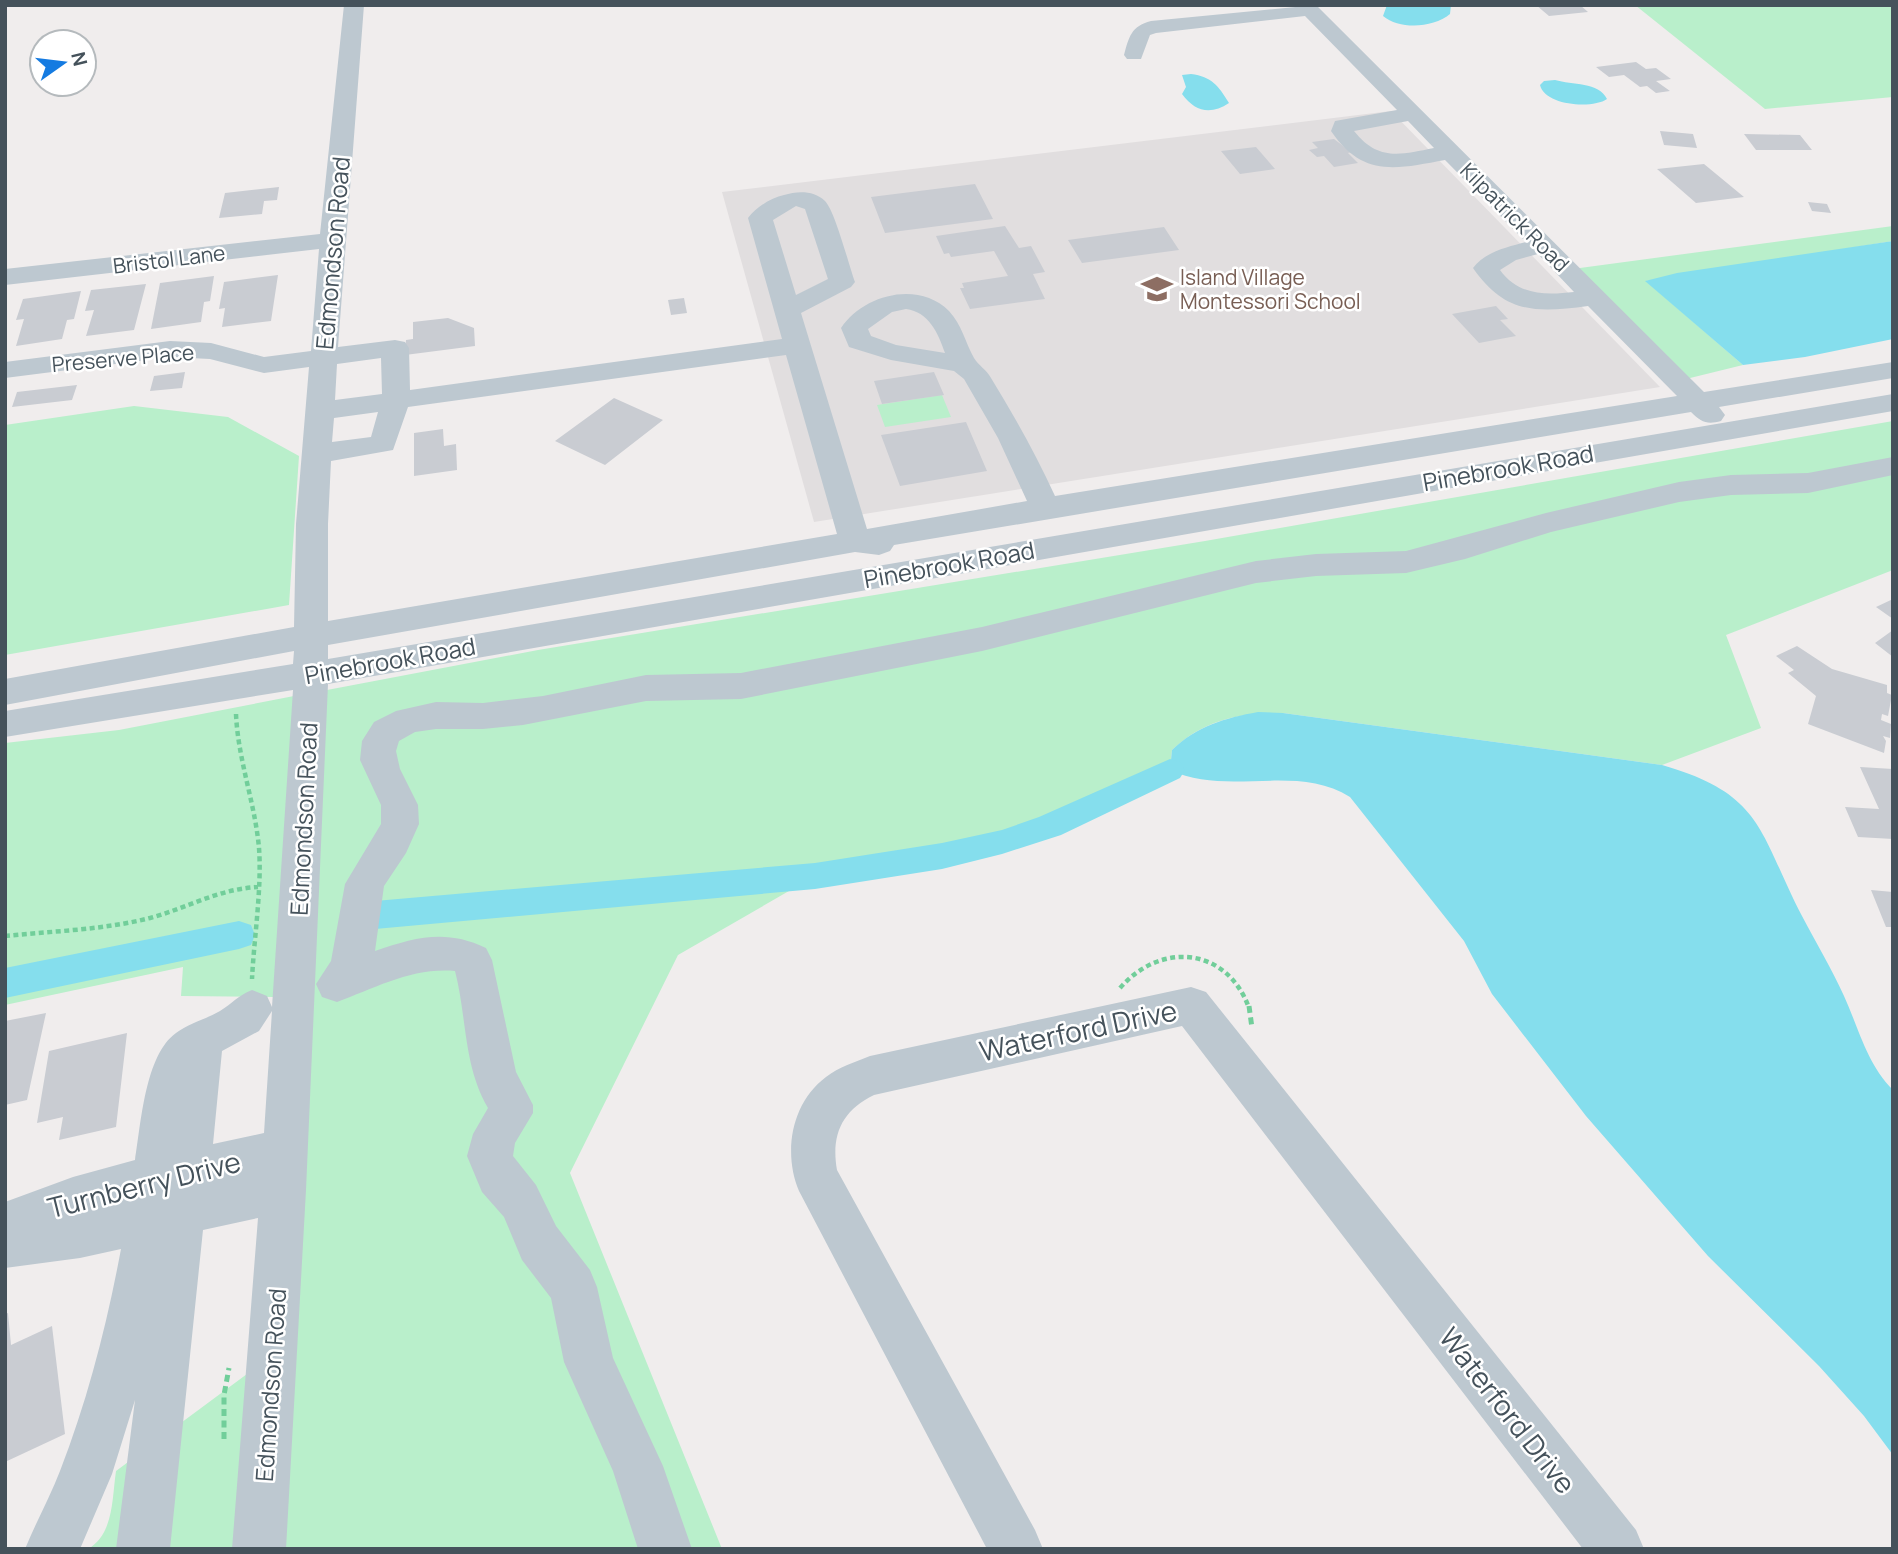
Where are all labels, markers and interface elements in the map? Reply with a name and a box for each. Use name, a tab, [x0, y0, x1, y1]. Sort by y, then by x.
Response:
north arrow	[28, 28, 98, 98]
text: N	[65, 49, 94, 69]
street label: Edmondson Road	[307, 155, 357, 351]
street label: Kilpatrick Road	[1454, 156, 1576, 278]
street label: Bristol Lane	[111, 238, 227, 280]
place label: Island Village Montessori School	[1180, 263, 1361, 315]
school or university icon: Island Village Montessori School	[1140, 272, 1174, 306]
street label: Preserve Place	[51, 338, 195, 378]
street label: Pinebrook Road	[1420, 436, 1596, 498]
street label: Pinebrook Road	[861, 533, 1037, 595]
street label: Pinebrook Road	[302, 629, 478, 691]
street label: Edmondson Road	[281, 722, 325, 916]
street label: Waterford Drive	[976, 991, 1180, 1069]
street label: Turnberry Drive	[44, 1142, 244, 1226]
street label: Edmondson Road	[247, 1287, 293, 1483]
street label: Waterford Drive	[1431, 1319, 1585, 1501]

